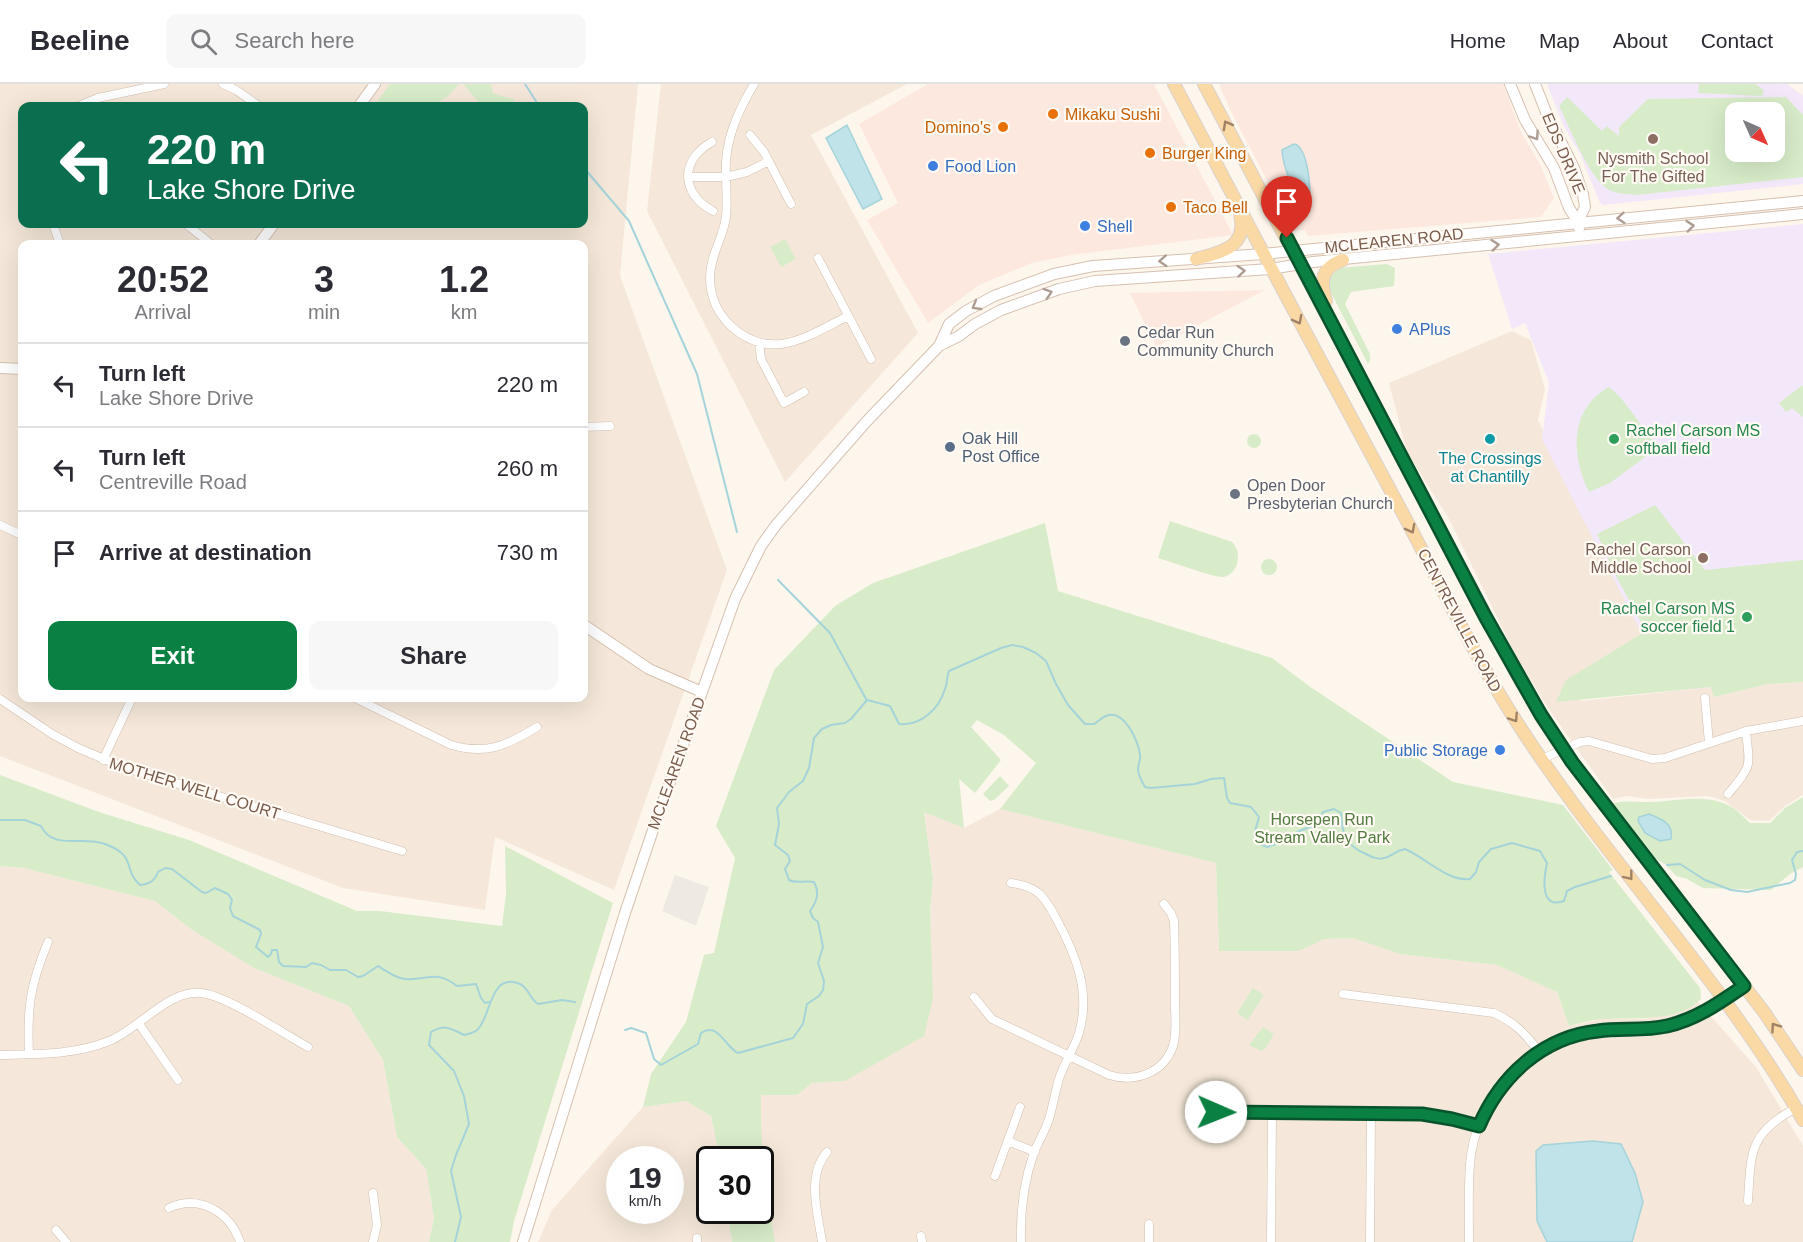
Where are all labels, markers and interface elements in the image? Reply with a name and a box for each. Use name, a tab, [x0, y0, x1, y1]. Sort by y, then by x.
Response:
search box	[166, 14, 586, 68]
text: Beeline	[30, 25, 130, 56]
icon: search	[187, 25, 220, 58]
text: Search here	[235, 28, 354, 53]
text: Home	[1450, 29, 1506, 52]
text: Map	[1539, 29, 1580, 52]
text: About	[1613, 29, 1668, 52]
text: Contact	[1701, 29, 1773, 52]
north arrow	[1725, 102, 1785, 162]
map controls	[1725, 102, 1785, 162]
place label: Mikaku Sushi	[1065, 106, 1160, 123]
marker: Mikaku Sushi	[1046, 107, 1060, 121]
street label: EDS DRIVE	[1539, 110, 1588, 196]
place label: Domino's	[925, 119, 991, 136]
marker: Domino's	[996, 120, 1010, 134]
one-way arrow	[1223, 121, 1234, 131]
icon: left	[48, 126, 126, 204]
text: 220 m	[147, 126, 266, 173]
one-way arrow	[1528, 130, 1539, 141]
marker: Nysmith School For The Gifted	[1646, 132, 1660, 146]
place label: Burger King	[1162, 145, 1247, 162]
marker: Burger King	[1143, 146, 1157, 160]
place label: Nysmith School For The Gifted	[1597, 150, 1709, 185]
place label: Food Lion	[945, 158, 1016, 175]
marker: Food Lion	[926, 159, 940, 173]
text: Lake Shore Drive	[147, 175, 356, 205]
pin	[1261, 176, 1312, 238]
icon: arrive	[1270, 185, 1303, 218]
place label: Taco Bell	[1183, 199, 1248, 216]
marker: Taco Bell	[1164, 200, 1178, 214]
one-way arrow	[1616, 211, 1625, 224]
place label: Shell	[1097, 218, 1133, 235]
marker: Shell	[1078, 219, 1092, 233]
one-way arrow	[1685, 220, 1694, 233]
street label: MCLEAREN ROAD	[1324, 225, 1464, 256]
one-way arrow	[1491, 239, 1500, 252]
one-way arrow	[1158, 254, 1167, 267]
text: 20:52	[117, 259, 209, 300]
text: 3	[314, 259, 334, 300]
text: 1.2	[439, 259, 489, 300]
one-way arrow	[1237, 265, 1246, 278]
one-way arrow	[1042, 287, 1053, 300]
one-way arrow	[972, 299, 982, 310]
text: Arrival	[135, 301, 191, 323]
text: min	[308, 301, 340, 323]
text: km	[451, 301, 477, 323]
one-way arrow	[1291, 314, 1302, 324]
place label: APlus	[1409, 321, 1451, 338]
marker: APlus	[1390, 322, 1404, 336]
place label: Cedar Run Community Church	[1137, 324, 1274, 359]
marker: Cedar Run Community Church	[1118, 334, 1132, 348]
text: Turn left	[99, 361, 185, 386]
icon: left	[48, 369, 81, 402]
text: 220 m	[497, 372, 558, 397]
text: Lake Shore Drive	[99, 387, 254, 409]
place label: Rachel Carson MS softball field	[1626, 422, 1760, 457]
place label: Oak Hill Post Office	[962, 430, 1040, 465]
marker: The Crossings at Chantilly	[1483, 432, 1497, 446]
marker: Rachel Carson MS softball field	[1607, 432, 1621, 446]
marker: Oak Hill Post Office	[943, 440, 957, 454]
text: Turn left	[99, 445, 185, 470]
place label: The Crossings at Chantilly	[1438, 450, 1542, 485]
icon: left	[48, 453, 81, 486]
text: 260 m	[497, 456, 558, 481]
text: Centreville Road	[99, 471, 247, 493]
place label: Open Door Presbyterian Church	[1247, 477, 1393, 512]
marker: Open Door Presbyterian Church	[1228, 487, 1242, 501]
one-way arrow	[1404, 522, 1415, 533]
icon: arrive	[48, 537, 81, 570]
text: Arrive at destination	[99, 540, 312, 565]
text: 730 m	[497, 540, 558, 565]
place label: Rachel Carson Middle School	[1585, 541, 1691, 576]
street label: CENTREVILLE ROAD	[1414, 546, 1505, 695]
marker: Rachel Carson Middle School	[1696, 551, 1710, 565]
place label: Rachel Carson MS soccer field 1	[1601, 600, 1735, 635]
marker: Rachel Carson MS soccer field 1	[1740, 610, 1754, 624]
button: Exit	[48, 621, 297, 690]
button: Share	[309, 621, 558, 690]
street label: MCLEAREN ROAD	[645, 695, 708, 832]
one-way arrow	[1507, 712, 1519, 722]
place label: Public Storage	[1384, 742, 1488, 759]
marker: Public Storage	[1493, 743, 1507, 757]
street label: MOTHER WELL COURT	[107, 754, 283, 823]
park label: Horsepen Run Stream Valley Park	[1254, 811, 1391, 846]
one-way arrow	[1622, 869, 1633, 880]
one-way arrow	[1771, 1023, 1782, 1034]
position arrow	[1184, 1080, 1248, 1144]
speed limit sign: 30	[696, 1146, 774, 1224]
text: 19	[628, 1161, 662, 1194]
text: km/h	[629, 1192, 661, 1209]

